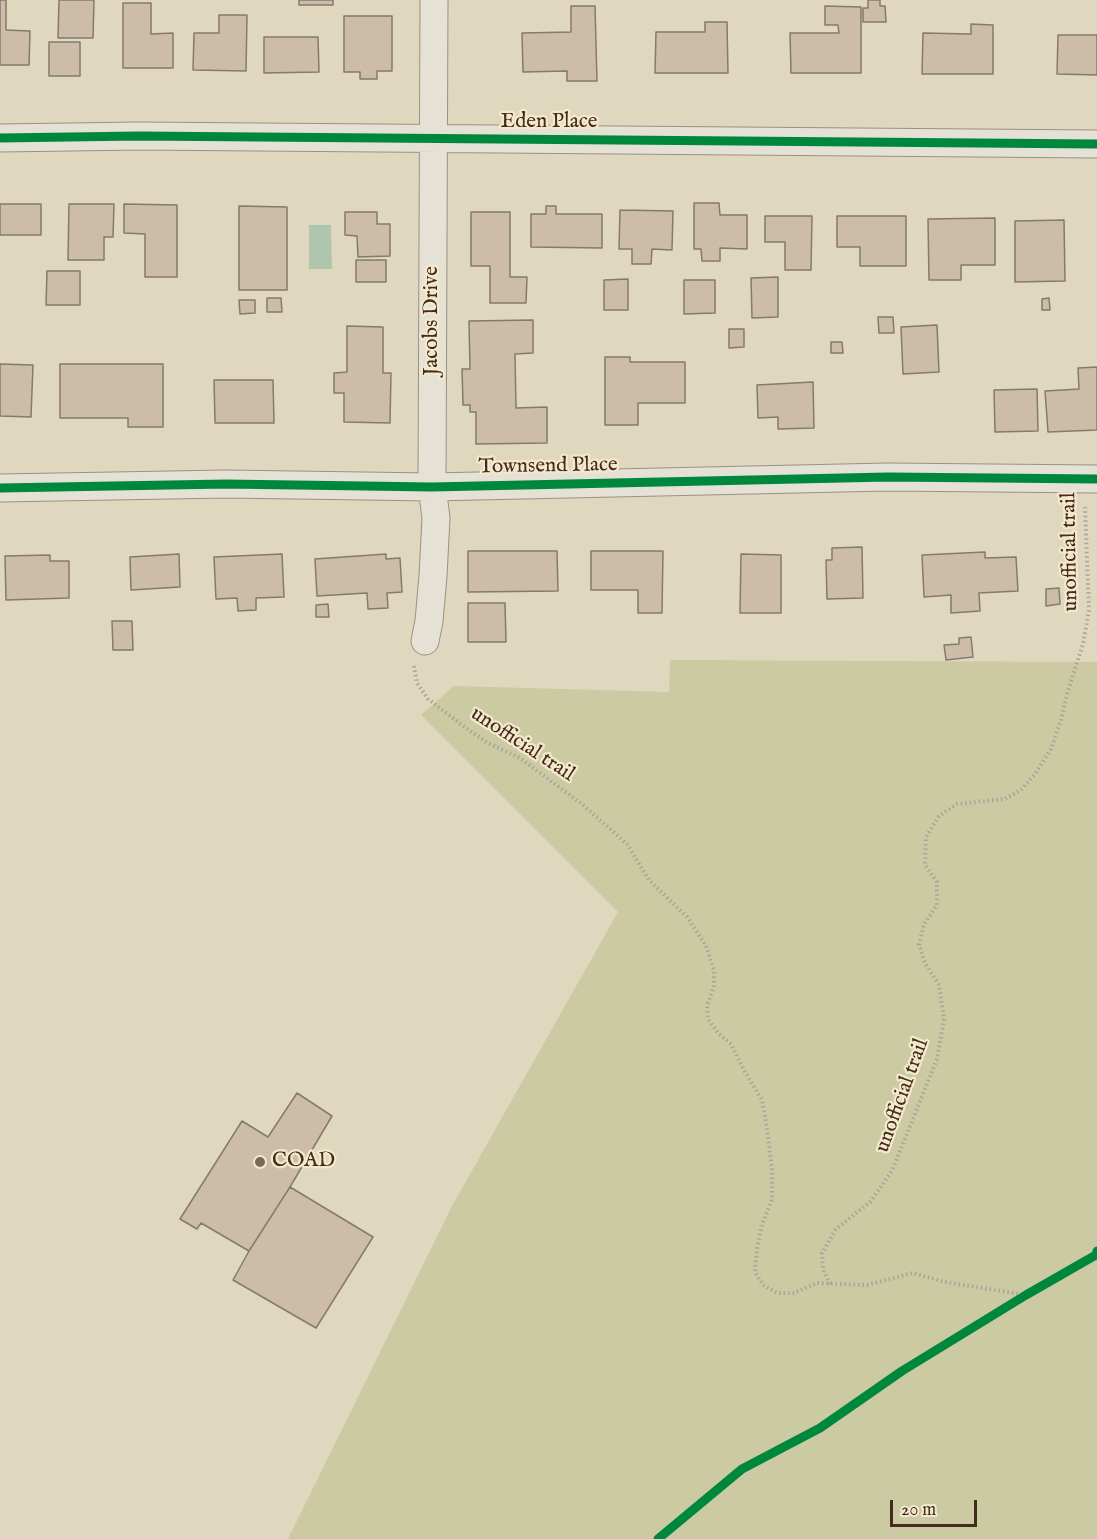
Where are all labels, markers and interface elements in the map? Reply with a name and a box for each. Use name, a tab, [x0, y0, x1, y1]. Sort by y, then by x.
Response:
street label: Eden Place	[501, 110, 597, 136]
street label: Jacobs Drive	[420, 266, 446, 376]
street label: Townsend Place	[478, 453, 618, 481]
street label: unofficial trail	[1057, 492, 1085, 612]
street label: unofficial trail	[465, 702, 579, 788]
street label: unofficial trail	[871, 1036, 935, 1156]
place label: COAD	[272, 1149, 335, 1175]
marker: COAD	[253, 1155, 267, 1169]
scale bar	[893, 1488, 980, 1526]
text: 20 m	[901, 1499, 936, 1522]

